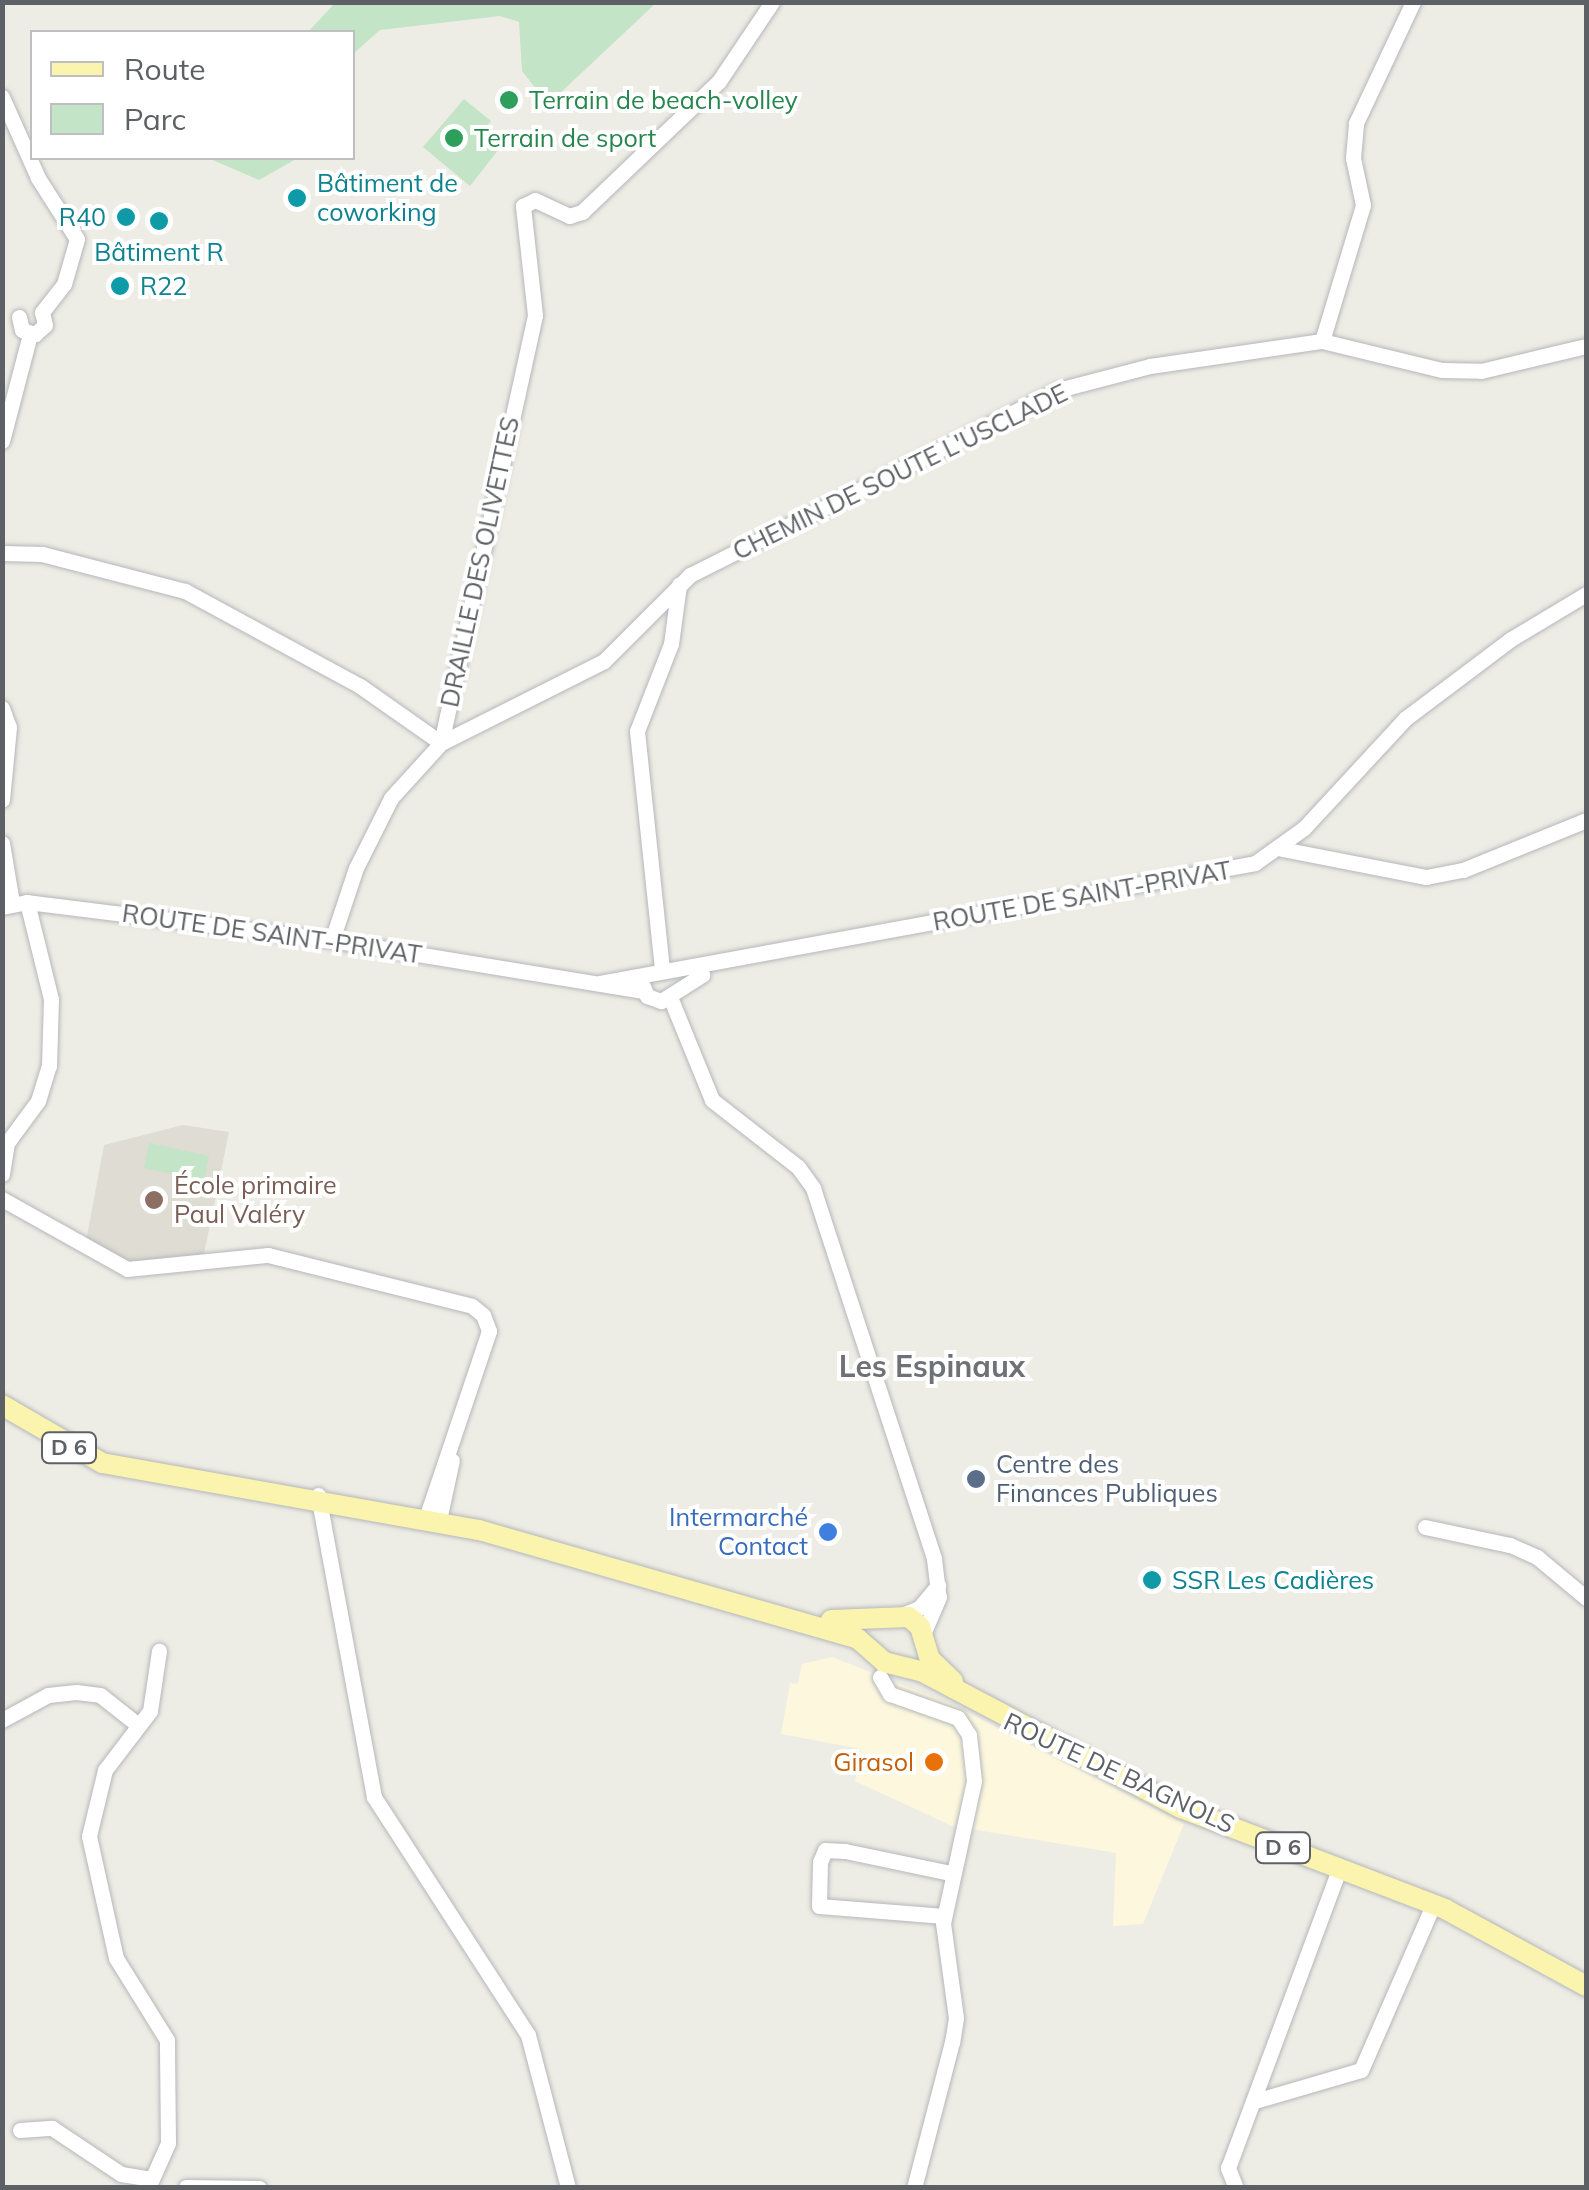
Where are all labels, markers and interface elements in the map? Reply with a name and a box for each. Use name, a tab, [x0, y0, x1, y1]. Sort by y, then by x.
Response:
legend	[30, 30, 355, 160]
text: Route	[124, 50, 206, 88]
place label: Terrain de beach-volley	[529, 85, 798, 115]
marker: Terrain de beach-volley	[498, 89, 520, 111]
text: Parc	[124, 100, 186, 138]
place label: Terrain de sport	[474, 123, 656, 153]
marker: Terrain de sport	[443, 127, 465, 149]
place label: Bâtiment de coworking	[317, 169, 458, 228]
marker: Bâtiment de coworking	[286, 187, 308, 209]
place label: R40	[59, 202, 106, 232]
marker: R40	[115, 206, 137, 228]
marker: Bâtiment R	[148, 210, 170, 232]
place label: Bâtiment R	[94, 237, 224, 267]
place label: R22	[140, 271, 187, 301]
marker: R22	[109, 275, 131, 297]
street label: CHEMIN DE SOUTE L'USCLADE	[728, 378, 1072, 566]
street label: DRAILLE DES OLIVETTES	[435, 414, 525, 710]
street label: ROUTE DE SAINT-PRIVAT	[931, 855, 1233, 937]
street label: ROUTE DE SAINT-PRIVAT	[120, 898, 424, 970]
place label: École primaire Paul Valéry	[174, 1171, 337, 1230]
marker: École primaire Paul Valéry	[143, 1189, 165, 1211]
district label: Les Espinaux	[839, 1348, 1025, 1384]
road number: D 6	[39, 1431, 99, 1465]
place label: Centre des Finances Publiques	[996, 1450, 1218, 1509]
marker: Centre des Finances Publiques	[965, 1468, 987, 1490]
place label: Intermarché Contact	[669, 1503, 808, 1562]
marker: Intermarché Contact	[817, 1521, 839, 1543]
place label: SSR Les Cadières	[1172, 1565, 1374, 1595]
marker: SSR Les Cadières	[1141, 1569, 1163, 1591]
street label: ROUTE DE BAGNOLS	[999, 1706, 1239, 1840]
place label: Girasol	[833, 1747, 914, 1777]
marker: Girasol	[923, 1751, 945, 1773]
road number: D 6	[1253, 1831, 1313, 1865]

